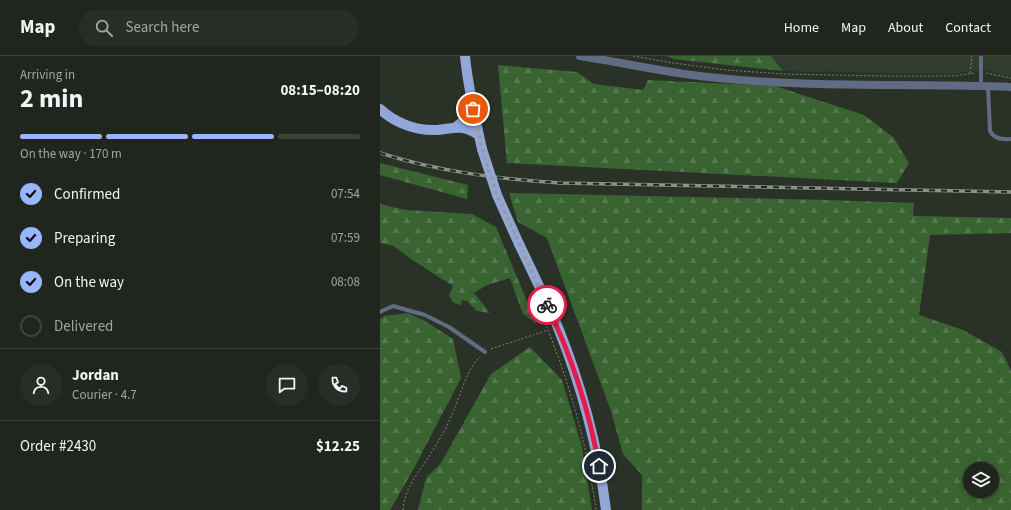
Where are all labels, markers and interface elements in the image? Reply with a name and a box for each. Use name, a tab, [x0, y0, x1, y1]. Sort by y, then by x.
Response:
search box	[79, 10, 359, 46]
text: Map	[20, 14, 55, 41]
icon: search	[93, 17, 115, 39]
text: Search here	[125, 17, 199, 38]
text: Home	[784, 18, 819, 38]
text: Map	[841, 18, 866, 38]
text: About	[888, 18, 923, 38]
text: Contact	[945, 18, 991, 38]
text: Arriving in	[20, 66, 75, 84]
text: 2 min	[20, 80, 83, 117]
text: 08:15–08:20	[280, 80, 360, 101]
pin	[456, 92, 490, 126]
icon: bag	[462, 98, 484, 120]
text: On the way · 170 m	[20, 145, 122, 163]
icon: check	[20, 183, 42, 205]
text: Confirmed	[54, 184, 120, 205]
text: 07:54	[331, 185, 360, 203]
icon: check	[20, 227, 42, 249]
text: Preparing	[54, 228, 115, 249]
text: 07:59	[331, 229, 360, 247]
icon: check	[20, 271, 42, 293]
text: On the way	[54, 272, 124, 293]
text: 08:08	[331, 273, 360, 291]
courier	[527, 285, 567, 325]
icon: bike	[536, 294, 558, 316]
text: Delivered	[54, 316, 113, 337]
button: person	[20, 364, 62, 406]
button: chat	[266, 364, 308, 406]
button: phone	[318, 364, 360, 406]
text: Jordan	[72, 365, 119, 386]
text: Courier · 4.7	[72, 386, 137, 404]
text: Order #2430	[20, 436, 96, 457]
text: $12.25	[316, 436, 360, 457]
pin	[582, 449, 616, 483]
icon: home	[588, 455, 610, 477]
map controls	[963, 462, 999, 498]
button: layers	[963, 462, 999, 498]

